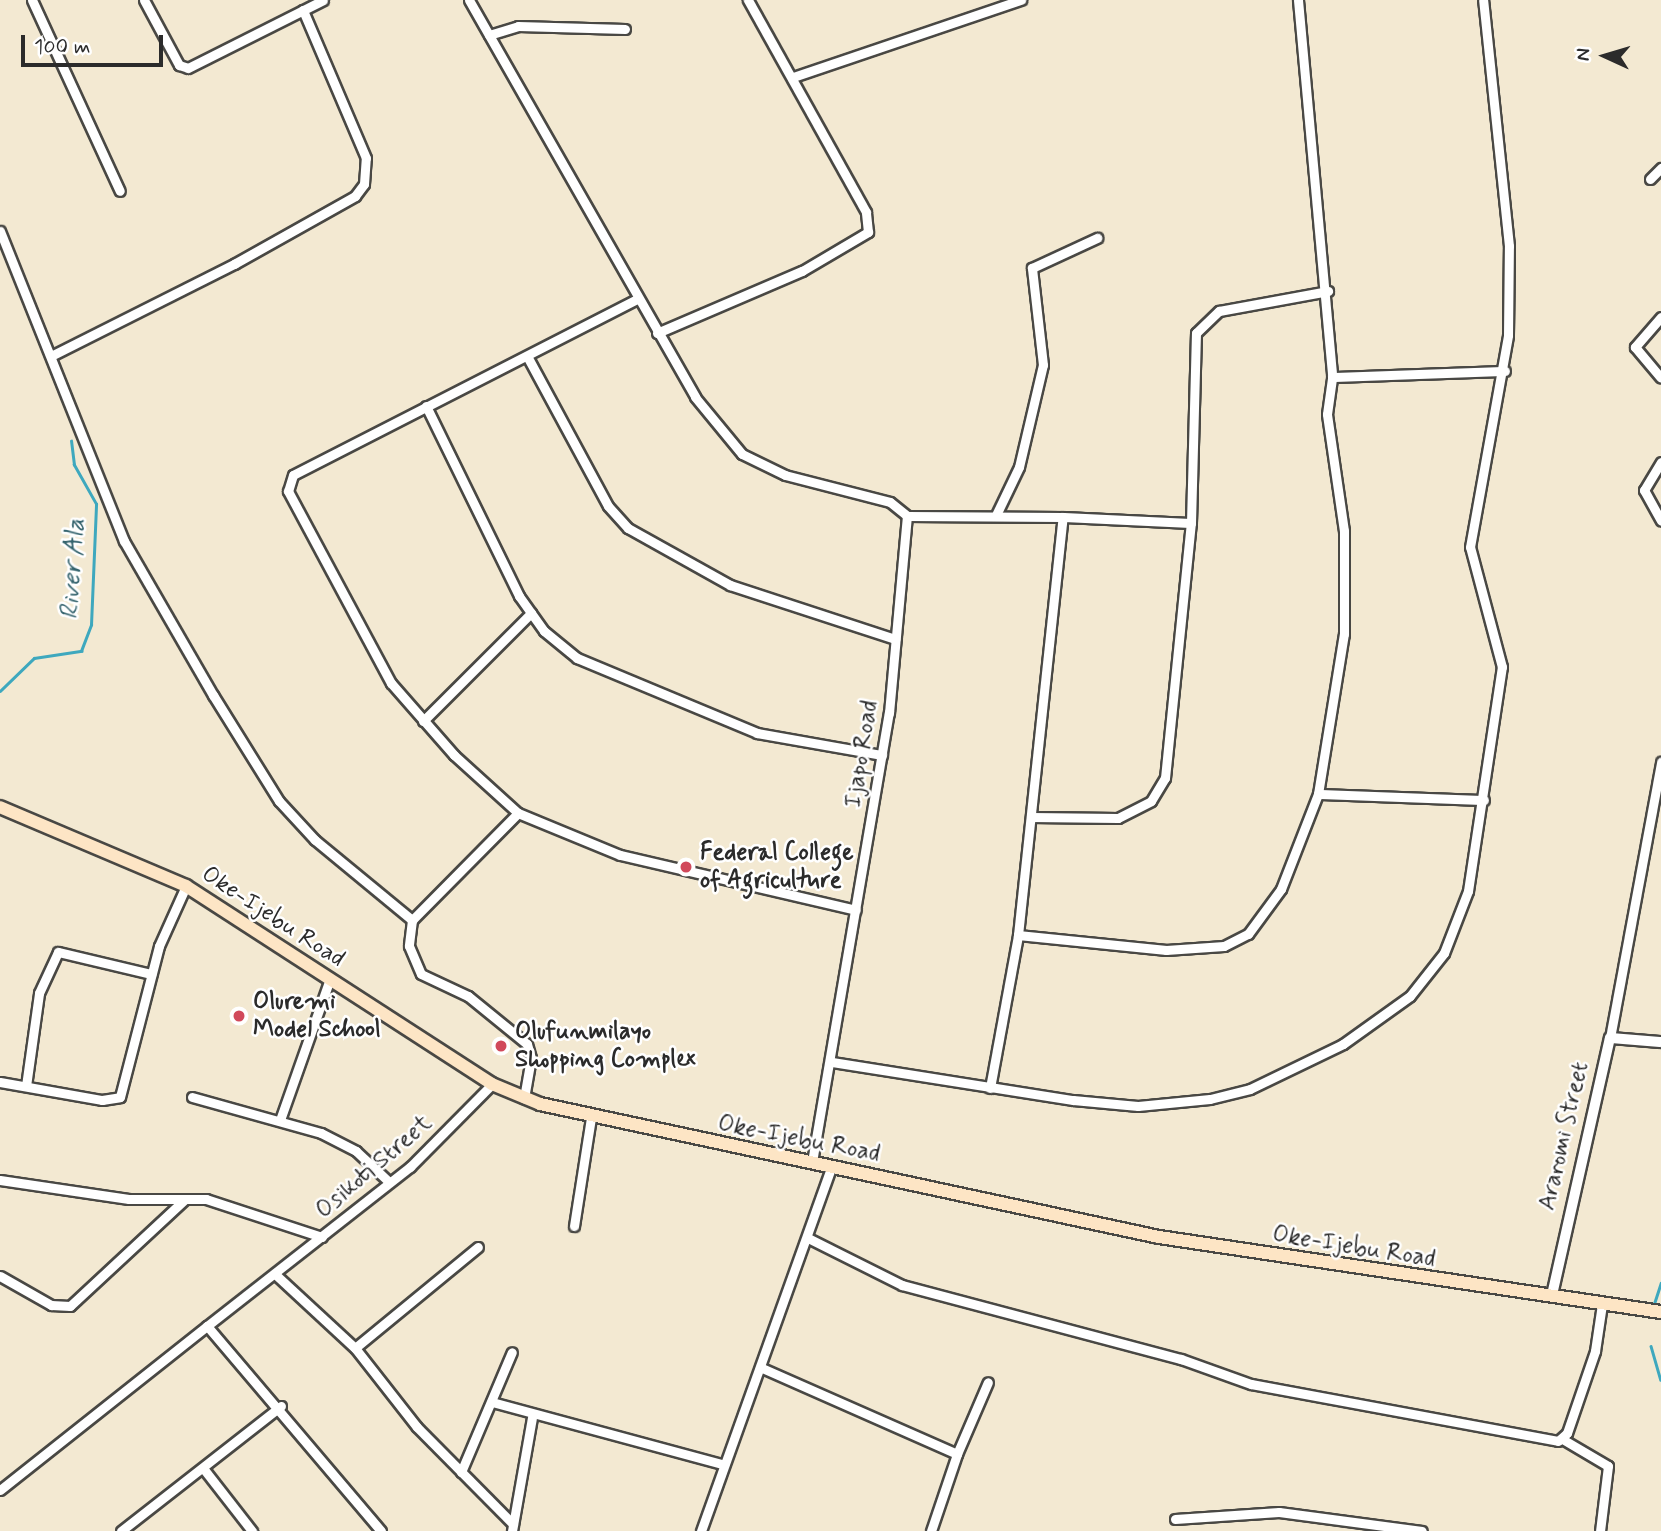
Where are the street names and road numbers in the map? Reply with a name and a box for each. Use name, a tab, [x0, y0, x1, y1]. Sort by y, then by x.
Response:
street label: Ijapo Road	[839, 699, 885, 809]
street label: Oke-Ijebu Road	[197, 860, 349, 974]
street label: Araromi Street	[1532, 1057, 1596, 1215]
street label: Osikoti Street	[310, 1109, 438, 1225]
street label: Oke-Ijebu Road	[716, 1109, 882, 1169]
street label: Oke-Ijebu Road	[1271, 1220, 1437, 1274]

